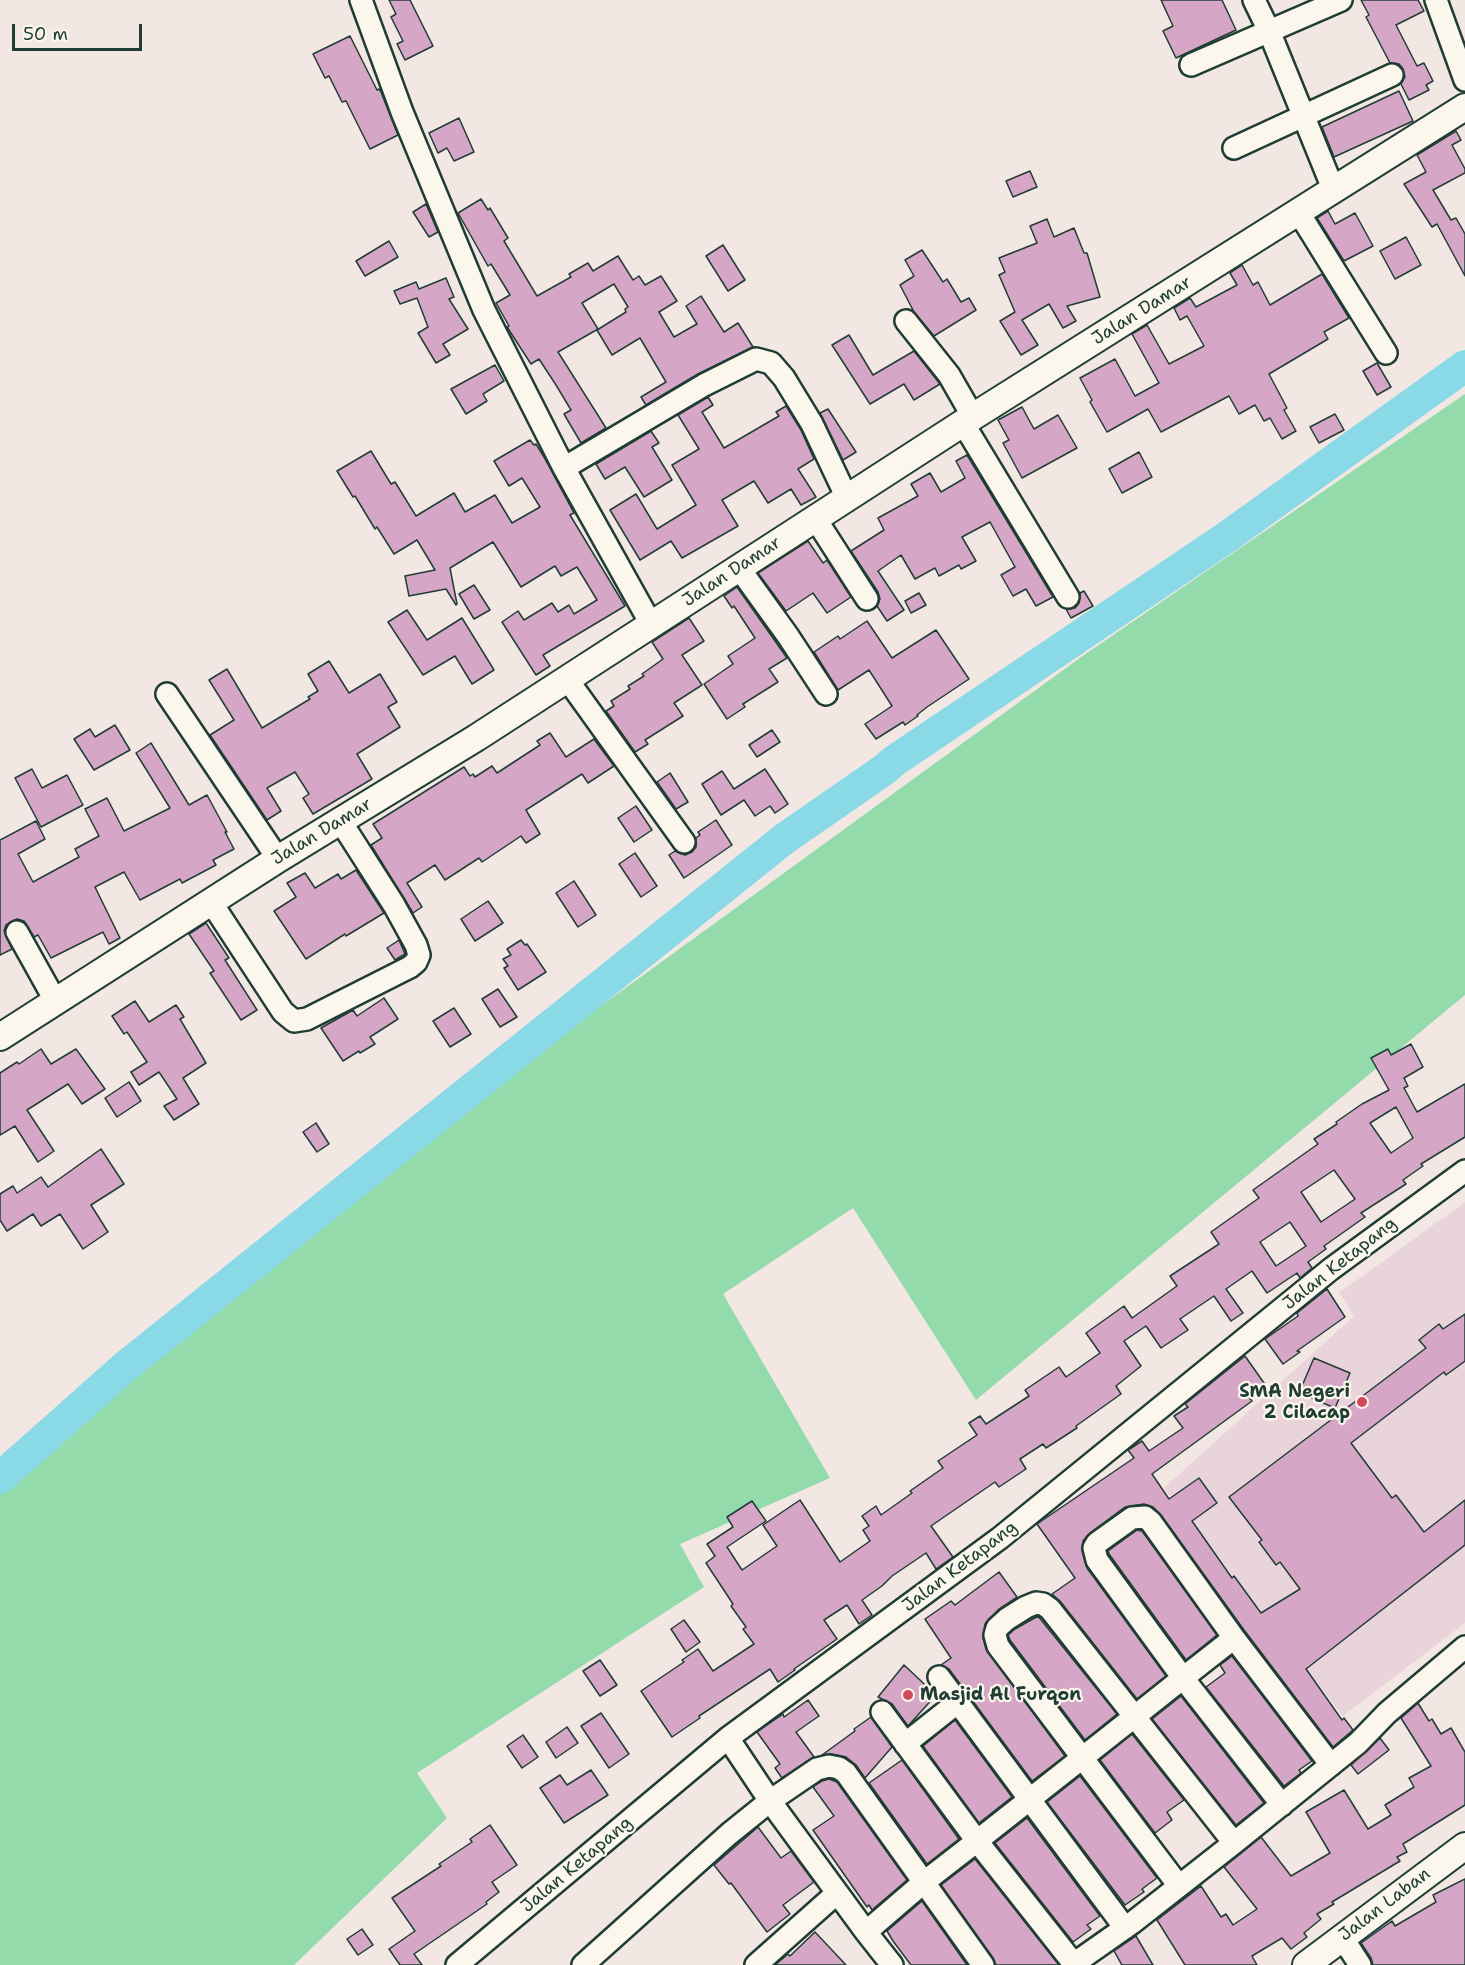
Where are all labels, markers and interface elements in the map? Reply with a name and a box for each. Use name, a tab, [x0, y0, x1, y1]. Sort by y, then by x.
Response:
scale bar	[15, 12, 146, 50]
text: 50 m	[23, 22, 68, 46]
street label: Jalan Damar	[1088, 272, 1196, 350]
street label: Jalan Damar	[679, 532, 785, 612]
street label: Jalan Damar	[268, 794, 376, 870]
street label: Jalan Ketapang	[1279, 1213, 1401, 1315]
place label: SMA Negeri 2 Cilacap	[1239, 1381, 1350, 1424]
marker: SMA Negeri 2 Cilacap	[1355, 1395, 1369, 1409]
street label: Jalan Ketapang	[898, 1517, 1022, 1617]
place label: Masjid Al Furqon	[920, 1684, 1081, 1706]
marker: Masjid Al Furqon	[901, 1688, 915, 1702]
street label: Jalan Ketapang	[517, 1812, 637, 1918]
street label: Jalan Laban	[1335, 1864, 1435, 1946]

